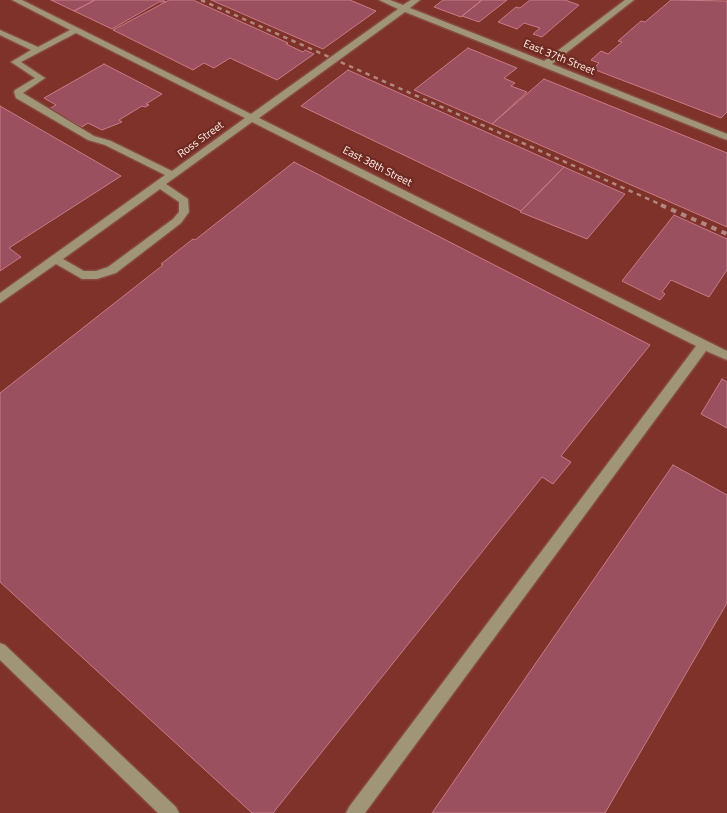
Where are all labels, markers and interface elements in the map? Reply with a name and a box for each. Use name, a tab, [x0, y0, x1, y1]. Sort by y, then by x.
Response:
street label: East 37th Street	[521, 38, 597, 78]
street label: Ross Street	[175, 119, 227, 161]
street label: East 38th Street	[340, 144, 414, 190]

